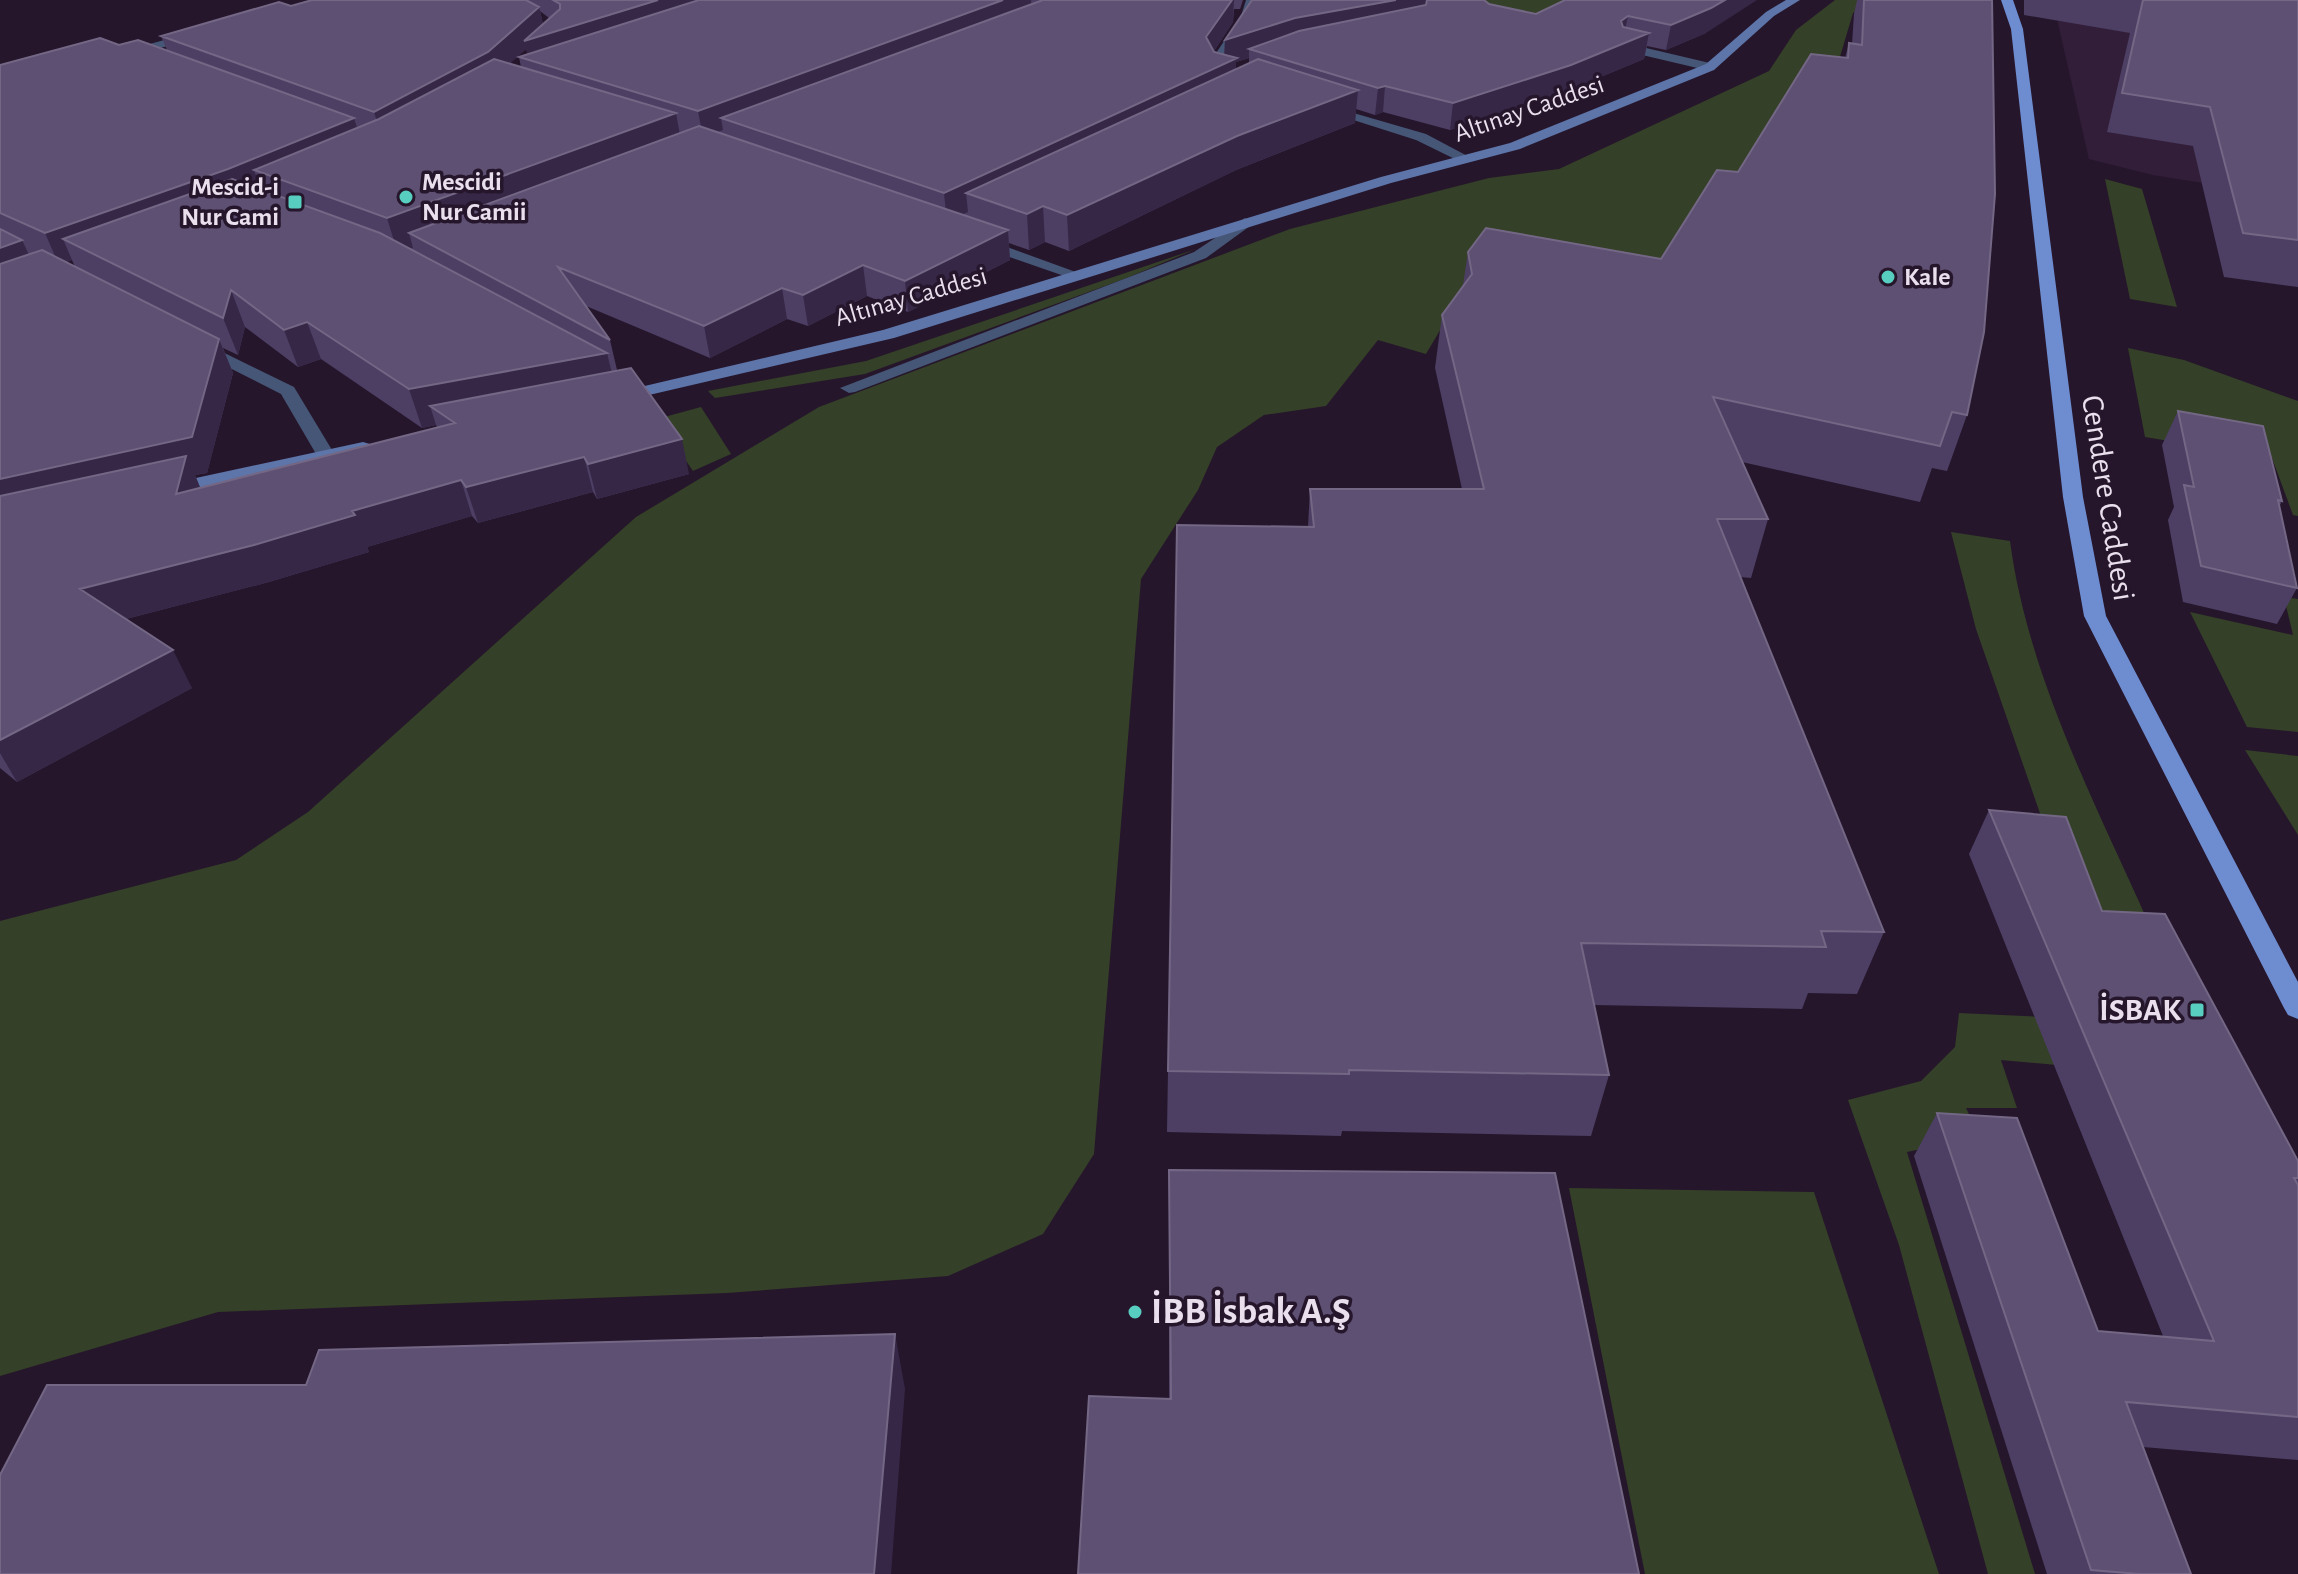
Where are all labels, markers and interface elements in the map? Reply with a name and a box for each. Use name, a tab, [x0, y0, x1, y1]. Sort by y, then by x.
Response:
street label: Altınay Caddesi	[1451, 71, 1607, 147]
place label: Mescidi Nur Camii	[422, 169, 527, 225]
place label: Mescid-i Nur Cami	[181, 174, 279, 230]
marker: Mescidi Nur Camii	[397, 188, 415, 206]
marker: Mescid-i Nur Cami	[286, 193, 304, 211]
street label: Altınay Caddesi	[832, 263, 990, 331]
place label: Kale	[1904, 264, 1951, 290]
marker: Kale	[1879, 268, 1897, 286]
street label: Cendere Caddesi	[2076, 393, 2140, 603]
place label: İSBAK	[2099, 992, 2181, 1026]
marker: İSBAK	[2188, 1001, 2206, 1019]
place label: İBB İsbak A.Ş	[1151, 1290, 1351, 1331]
marker: İBB İsbak A.Ş	[1126, 1303, 1144, 1321]

